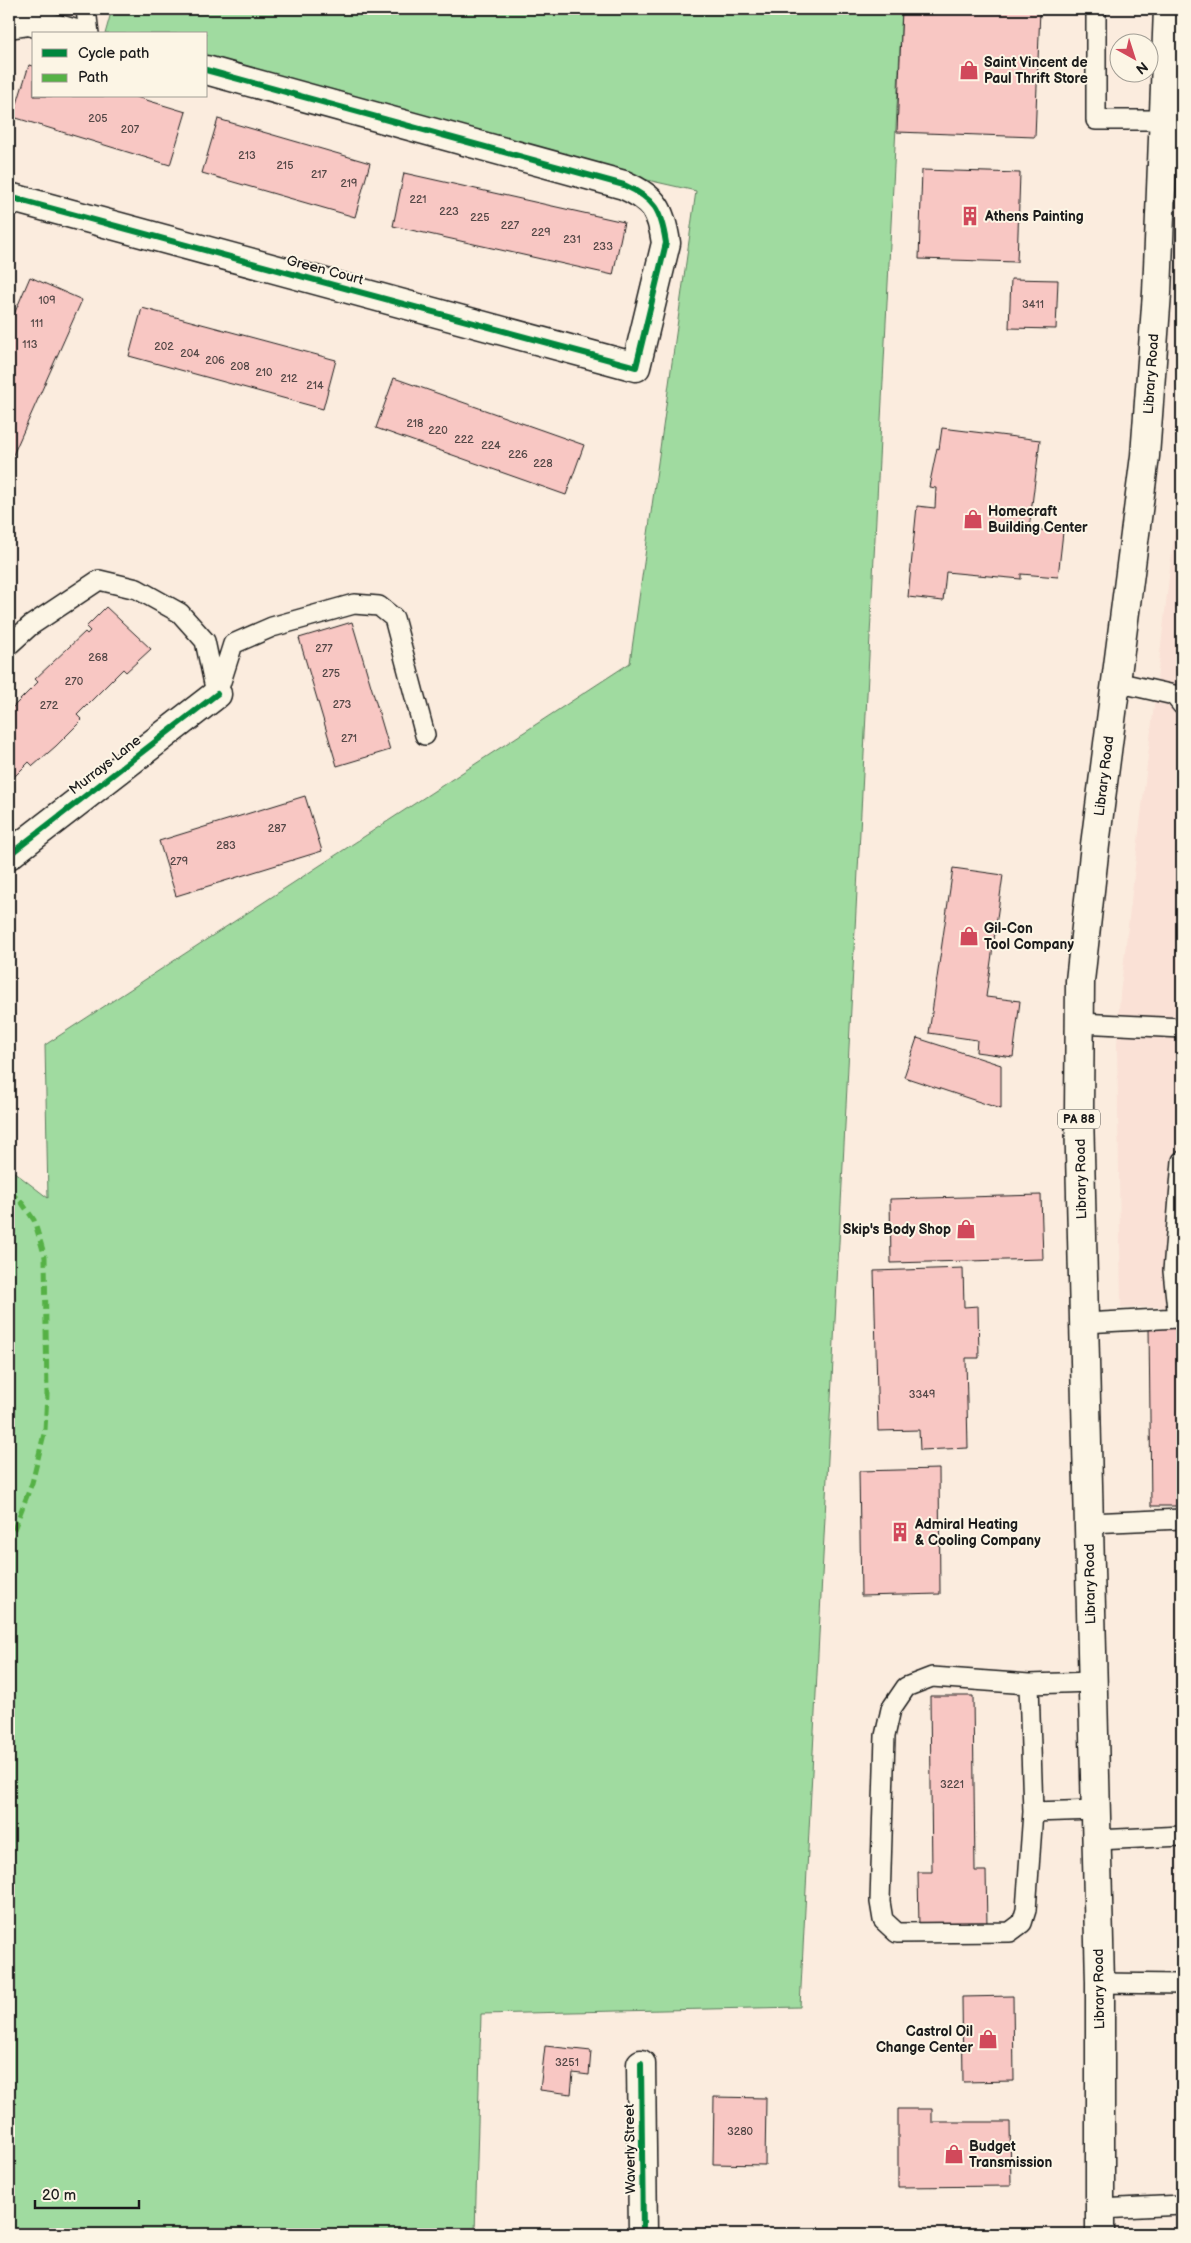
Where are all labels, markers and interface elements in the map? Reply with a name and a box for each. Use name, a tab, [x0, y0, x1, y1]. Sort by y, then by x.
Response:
legend	[32, 32, 208, 98]
north arrow	[1108, 32, 1158, 82]
text: Cycle path	[78, 44, 149, 63]
place label: Saint Vincent de Paul Thrift Store	[984, 54, 1088, 87]
text: N	[1132, 58, 1151, 78]
shop icon: Saint Vincent de Paul Thrift Store	[958, 59, 980, 81]
text: Path	[78, 68, 108, 87]
house number: 205	[88, 112, 108, 125]
house number: 207	[121, 123, 140, 136]
house number: 213	[238, 149, 256, 162]
house number: 215	[277, 159, 293, 172]
house number: 217	[311, 168, 328, 181]
house number: 219	[341, 177, 357, 190]
house number: 221	[409, 193, 427, 206]
house number: 223	[439, 205, 459, 218]
building icon: Athens Painting	[959, 205, 981, 227]
place label: Athens Painting	[984, 208, 1084, 225]
house number: 225	[470, 211, 490, 224]
house number: 227	[501, 219, 520, 232]
house number: 229	[531, 226, 551, 239]
house number: 231	[563, 233, 581, 246]
house number: 233	[593, 240, 613, 253]
street label: Green Court	[285, 252, 366, 289]
house number: 109	[38, 294, 56, 307]
house number: 3411	[1022, 298, 1044, 311]
house number: 111	[31, 317, 43, 330]
street label: Library Road	[1140, 333, 1162, 415]
house number: 113	[22, 338, 38, 351]
house number: 202	[154, 340, 174, 353]
house number: 204	[180, 347, 200, 360]
house number: 206	[205, 354, 225, 367]
house number: 208	[230, 360, 250, 373]
house number: 210	[255, 366, 273, 379]
house number: 212	[280, 372, 298, 385]
house number: 214	[306, 379, 324, 392]
house number: 218	[407, 417, 424, 430]
house number: 220	[428, 424, 448, 437]
house number: 222	[454, 433, 474, 446]
house number: 224	[481, 439, 501, 452]
house number: 226	[508, 448, 528, 461]
house number: 228	[533, 457, 553, 470]
place label: Homecraft Building Center	[988, 503, 1088, 536]
shop icon: Homecraft Building Center	[962, 508, 984, 530]
house number: 277	[315, 642, 333, 655]
house number: 268	[88, 651, 108, 664]
house number: 275	[322, 667, 340, 680]
house number: 270	[65, 675, 84, 688]
house number: 273	[333, 698, 352, 711]
house number: 272	[40, 699, 59, 712]
street label: Murrays Lane	[66, 732, 144, 798]
house number: 271	[341, 732, 357, 745]
street label: Library Road	[1091, 735, 1117, 817]
house number: 287	[268, 822, 287, 835]
house number: 283	[216, 839, 236, 852]
house number: 279	[170, 855, 188, 868]
place label: Gil-Con Tool Company	[984, 920, 1074, 953]
shop icon: Gil-Con Tool Company	[958, 925, 980, 947]
road number: PA 88	[1058, 1110, 1100, 1128]
street label: Library Road	[1072, 1138, 1090, 1220]
shop icon: Skip's Body Shop	[955, 1218, 977, 1240]
place label: Skip's Body Shop	[843, 1221, 951, 1238]
house number: 3349	[909, 1388, 935, 1401]
place label: Admiral Heating & Cooling Company	[914, 1516, 1041, 1549]
building icon: Admiral Heating & Cooling Company	[889, 1521, 911, 1543]
street label: Library Road	[1081, 1543, 1099, 1625]
house number: 3221	[940, 1778, 964, 1791]
street label: Library Road	[1090, 1948, 1108, 2030]
place label: Castrol Oil Change Center	[876, 2023, 973, 2056]
shop icon: Castrol Oil Change Center	[977, 2028, 999, 2050]
house number: 3251	[555, 2056, 579, 2069]
street label: Waverly Street	[621, 2103, 639, 2194]
house number: 3280	[727, 2125, 754, 2138]
place label: Budget Transmission	[969, 2138, 1053, 2171]
shop icon: Budget Transmission	[943, 2143, 965, 2165]
scale bar	[35, 2178, 139, 2210]
text: 20 m	[42, 2186, 76, 2205]

